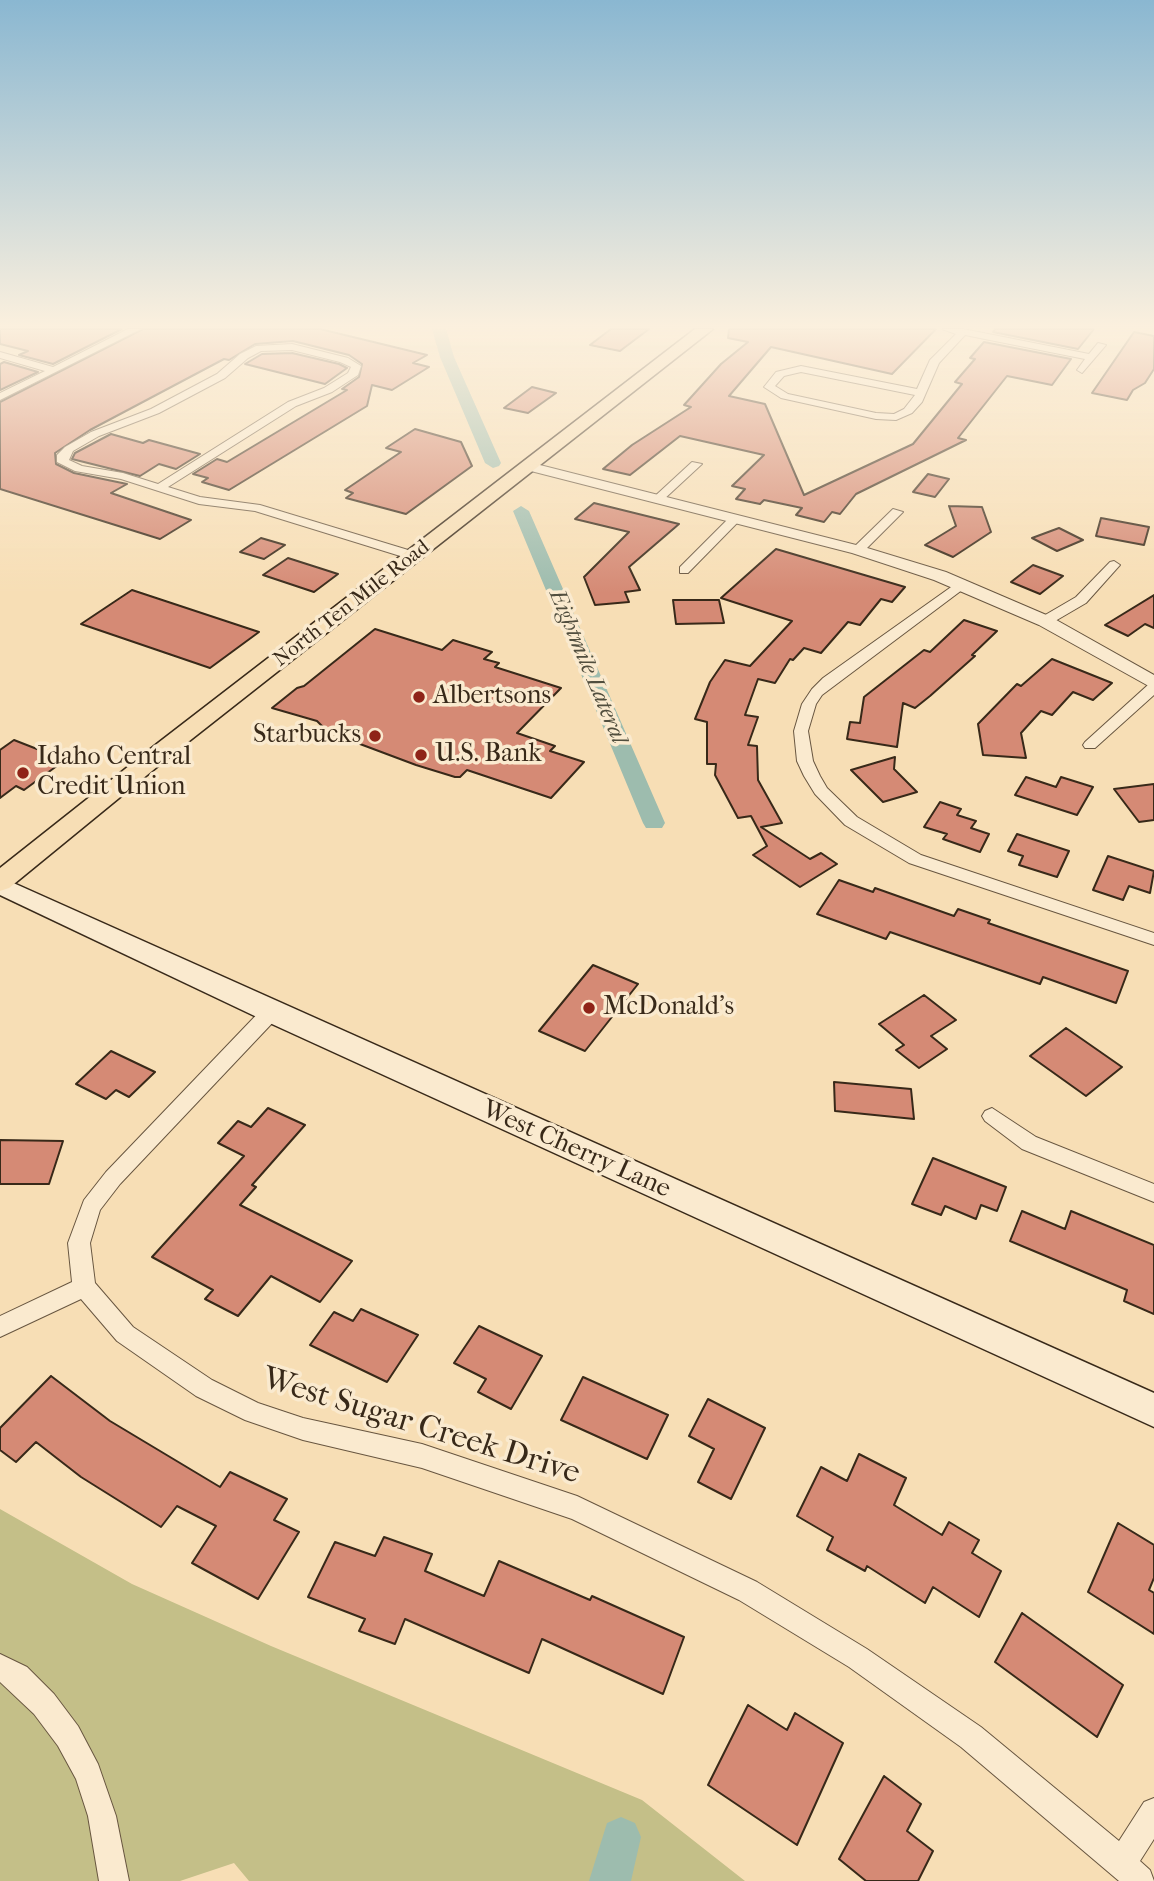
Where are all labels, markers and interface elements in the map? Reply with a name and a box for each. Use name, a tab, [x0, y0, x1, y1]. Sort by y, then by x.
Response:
street label: North Ten Mile Road	[269, 535, 435, 673]
water label: Eightmile Lateral	[542, 586, 632, 748]
place label: Albertsons	[433, 681, 551, 713]
marker: Albertsons	[411, 689, 427, 705]
place label: Starbucks	[253, 720, 361, 752]
marker: Starbucks	[367, 728, 383, 744]
place label: U.S. Bank	[435, 739, 542, 771]
place label: Idaho Central Credit Union	[37, 742, 191, 804]
marker: U.S. Bank	[413, 747, 429, 763]
marker: Idaho Central Credit Union	[15, 765, 31, 781]
place label: McDonald's	[603, 992, 734, 1024]
marker: McDonald's	[581, 1000, 597, 1016]
street label: West Cherry Lane	[477, 1094, 675, 1206]
street label: West Sugar Creek Drive	[258, 1360, 584, 1494]

